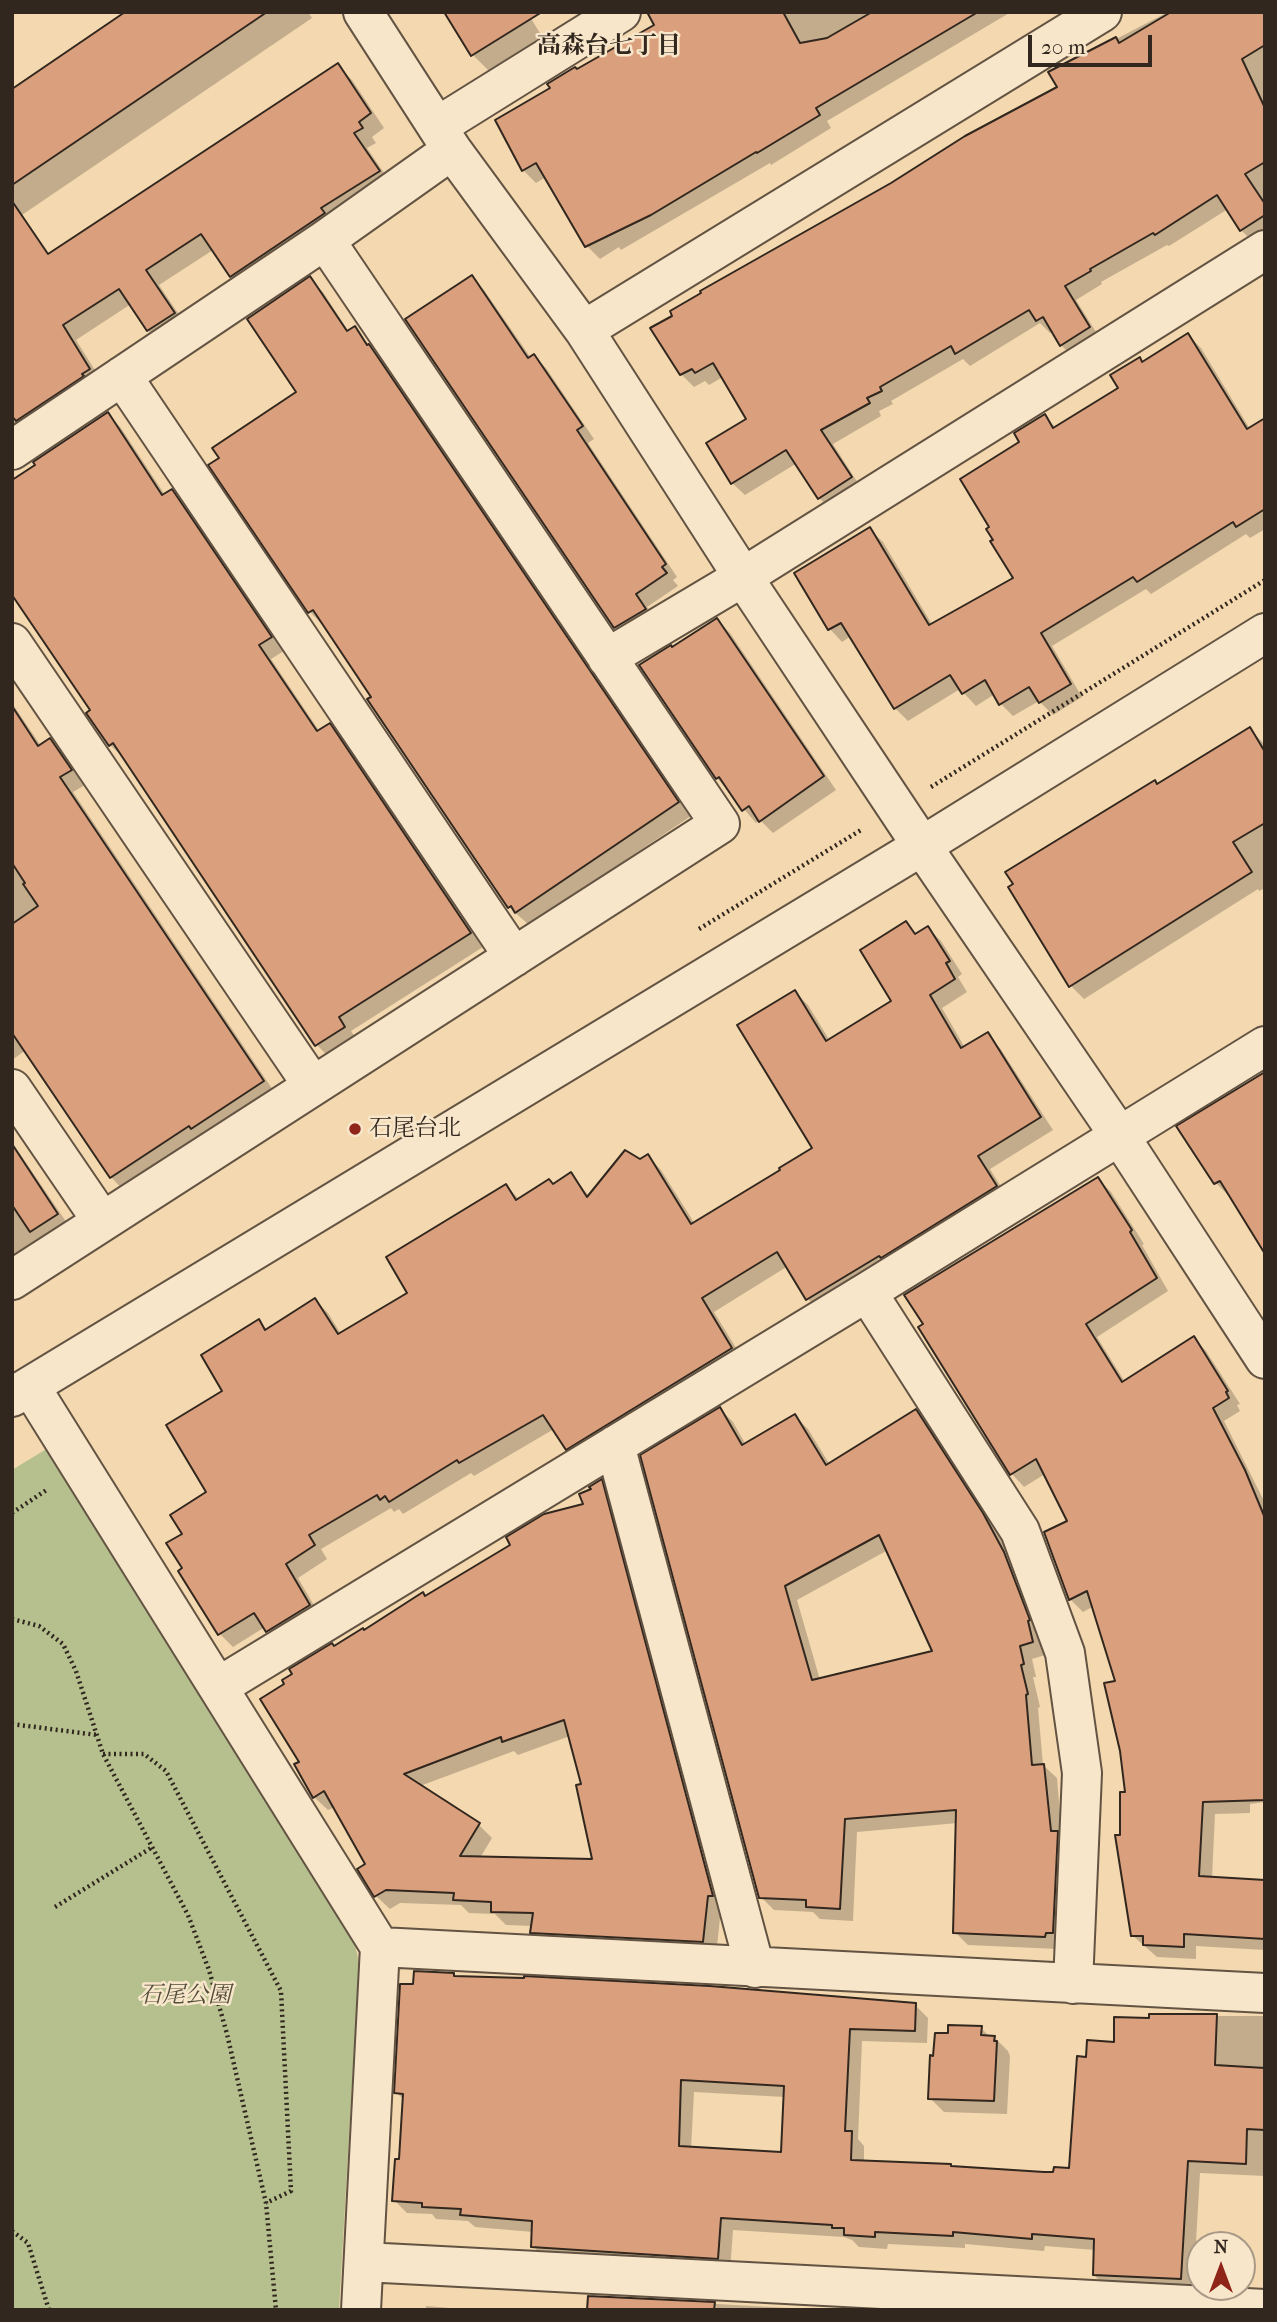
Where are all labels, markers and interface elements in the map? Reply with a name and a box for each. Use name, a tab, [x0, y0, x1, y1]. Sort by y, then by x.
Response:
scale bar	[1032, 21, 1156, 65]
district label: 高森台七丁目	[537, 33, 681, 61]
text: 20 m	[1041, 35, 1085, 59]
place label: 石尾台北	[369, 1115, 461, 1143]
marker: 石尾台北	[347, 1121, 363, 1137]
park label: 石尾公園	[139, 1982, 231, 2010]
north arrow	[1186, 2231, 1256, 2301]
text: N	[1214, 2236, 1228, 2258]

